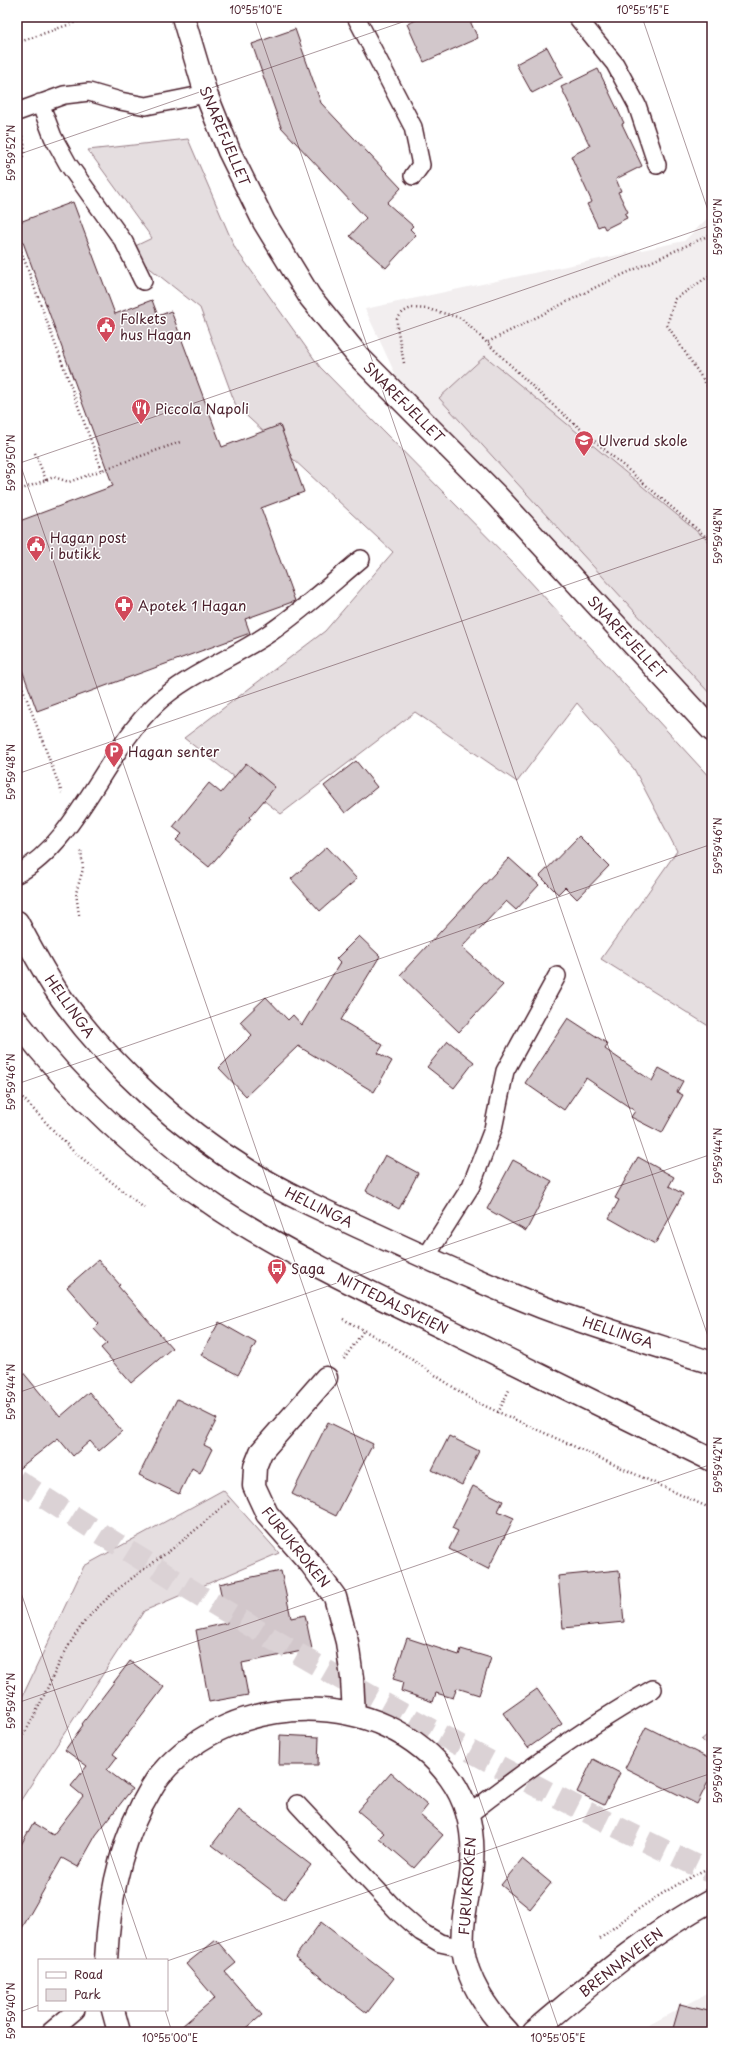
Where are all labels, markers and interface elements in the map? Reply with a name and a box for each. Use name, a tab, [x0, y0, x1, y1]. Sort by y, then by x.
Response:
text: 10°55'10"E	[229, 2, 283, 17]
text: 10°55'15"E	[617, 2, 669, 17]
street label: SNAREFJELLET	[194, 83, 256, 190]
text: 59°59'52"N	[3, 125, 18, 181]
text: 59°59'50"N	[710, 198, 725, 256]
place label: Folkets hus Hagan	[120, 308, 191, 345]
public building icon: Folkets hus Hagan	[95, 315, 117, 343]
street label: SNAREFJELLET	[359, 357, 450, 448]
restaurant icon: Piccola Napoli	[130, 397, 152, 425]
place label: Piccola Napoli	[155, 398, 249, 419]
school or university icon: Ulverud skole	[573, 429, 595, 457]
place label: Ulverud skole	[598, 430, 688, 451]
text: 59°59'50"N	[3, 434, 18, 492]
text: 59°59'48"N	[710, 508, 725, 564]
place label: Hagan post i butikk	[50, 527, 127, 564]
public building icon: Hagan post i butikk	[25, 534, 47, 562]
street label: SNAREFJELLET	[583, 591, 671, 684]
pharmacy icon: Apotek 1 Hagan	[113, 594, 135, 622]
place label: Apotek 1 Hagan	[138, 595, 246, 616]
parking icon: Hagan senter	[103, 740, 125, 768]
place label: Hagan senter	[128, 741, 220, 762]
text: 59°59'48"N	[3, 744, 18, 800]
text: 59°59'46"N	[710, 817, 725, 874]
street label: HELLINGA	[40, 970, 100, 1042]
text: 59°59'46"N	[3, 1053, 18, 1110]
text: 59°59'44"N	[710, 1128, 725, 1184]
street label: HELLINGA	[281, 1182, 357, 1233]
bus stop icon: Saga	[266, 1257, 288, 1285]
place label: Saga	[291, 1258, 325, 1279]
street label: NITTEDALSVEIEN	[334, 1267, 452, 1339]
street label: HELLINGA	[580, 1311, 656, 1353]
text: 59°59'44"N	[3, 1364, 18, 1420]
text: 59°59'42"N	[710, 1437, 725, 1493]
street label: FURUKROKEN	[257, 1502, 335, 1592]
text: 59°59'42"N	[3, 1673, 18, 1729]
text: 59°59'40"N	[710, 1746, 725, 1804]
street label: FURUKROKEN	[453, 1836, 481, 1936]
street label: BRENNAVEIEN	[574, 1922, 668, 2002]
legend	[38, 1959, 168, 2011]
text: Road	[74, 1965, 103, 1983]
text: 59°59'40"N	[3, 1982, 18, 2040]
text: Park	[74, 1985, 101, 2003]
text: 10°55'00"E	[142, 2030, 198, 2045]
text: 10°55'05"E	[531, 2030, 585, 2045]

